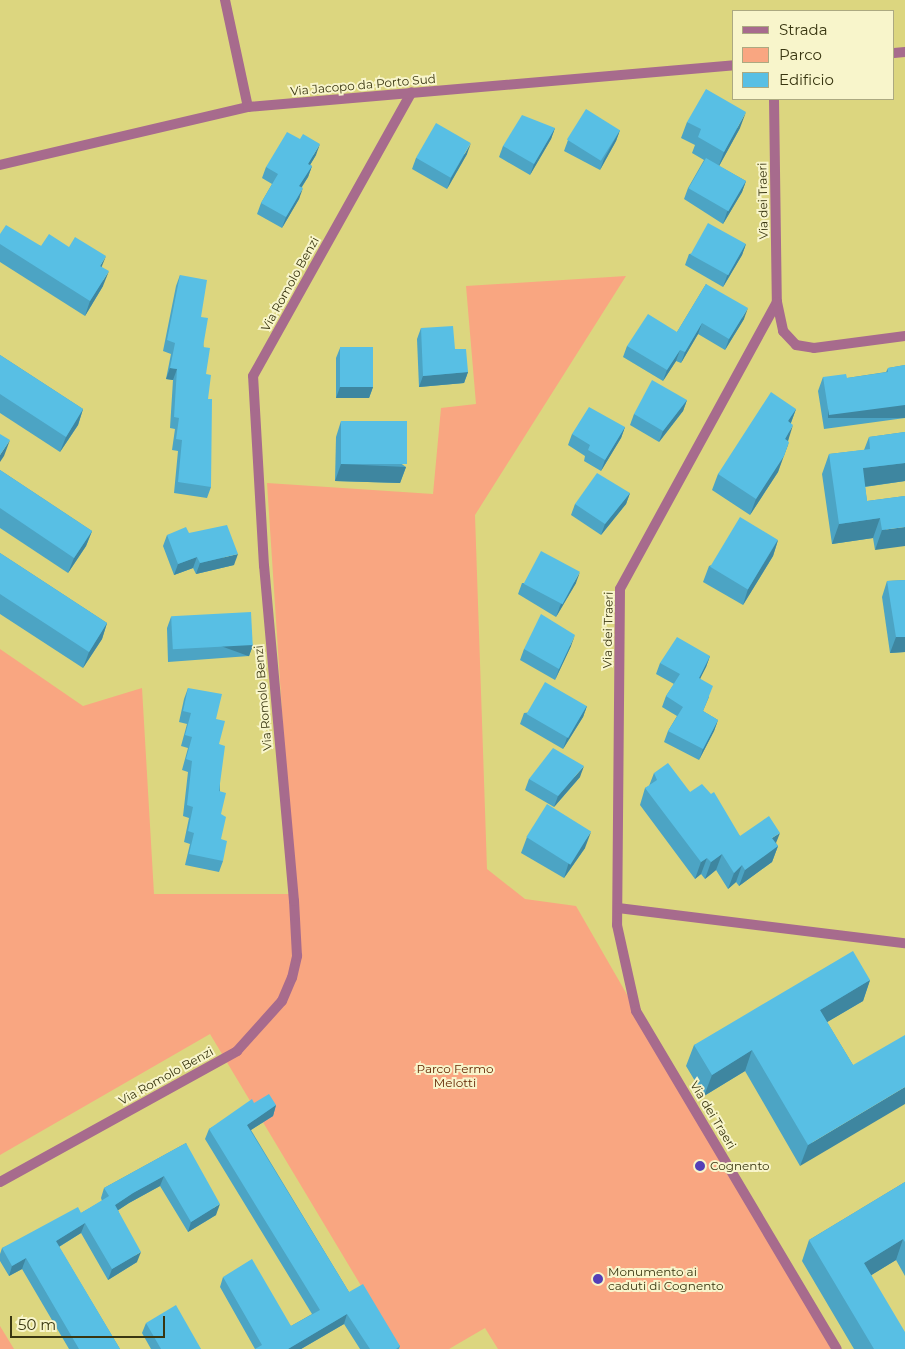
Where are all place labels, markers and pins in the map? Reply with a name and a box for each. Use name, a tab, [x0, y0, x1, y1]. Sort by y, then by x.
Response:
place label: Cognento	[710, 1159, 770, 1173]
marker: Cognento	[694, 1160, 706, 1172]
place label: Monumento ai caduti di Cognento	[608, 1265, 723, 1293]
marker: Monumento ai caduti di Cognento	[592, 1273, 604, 1285]

